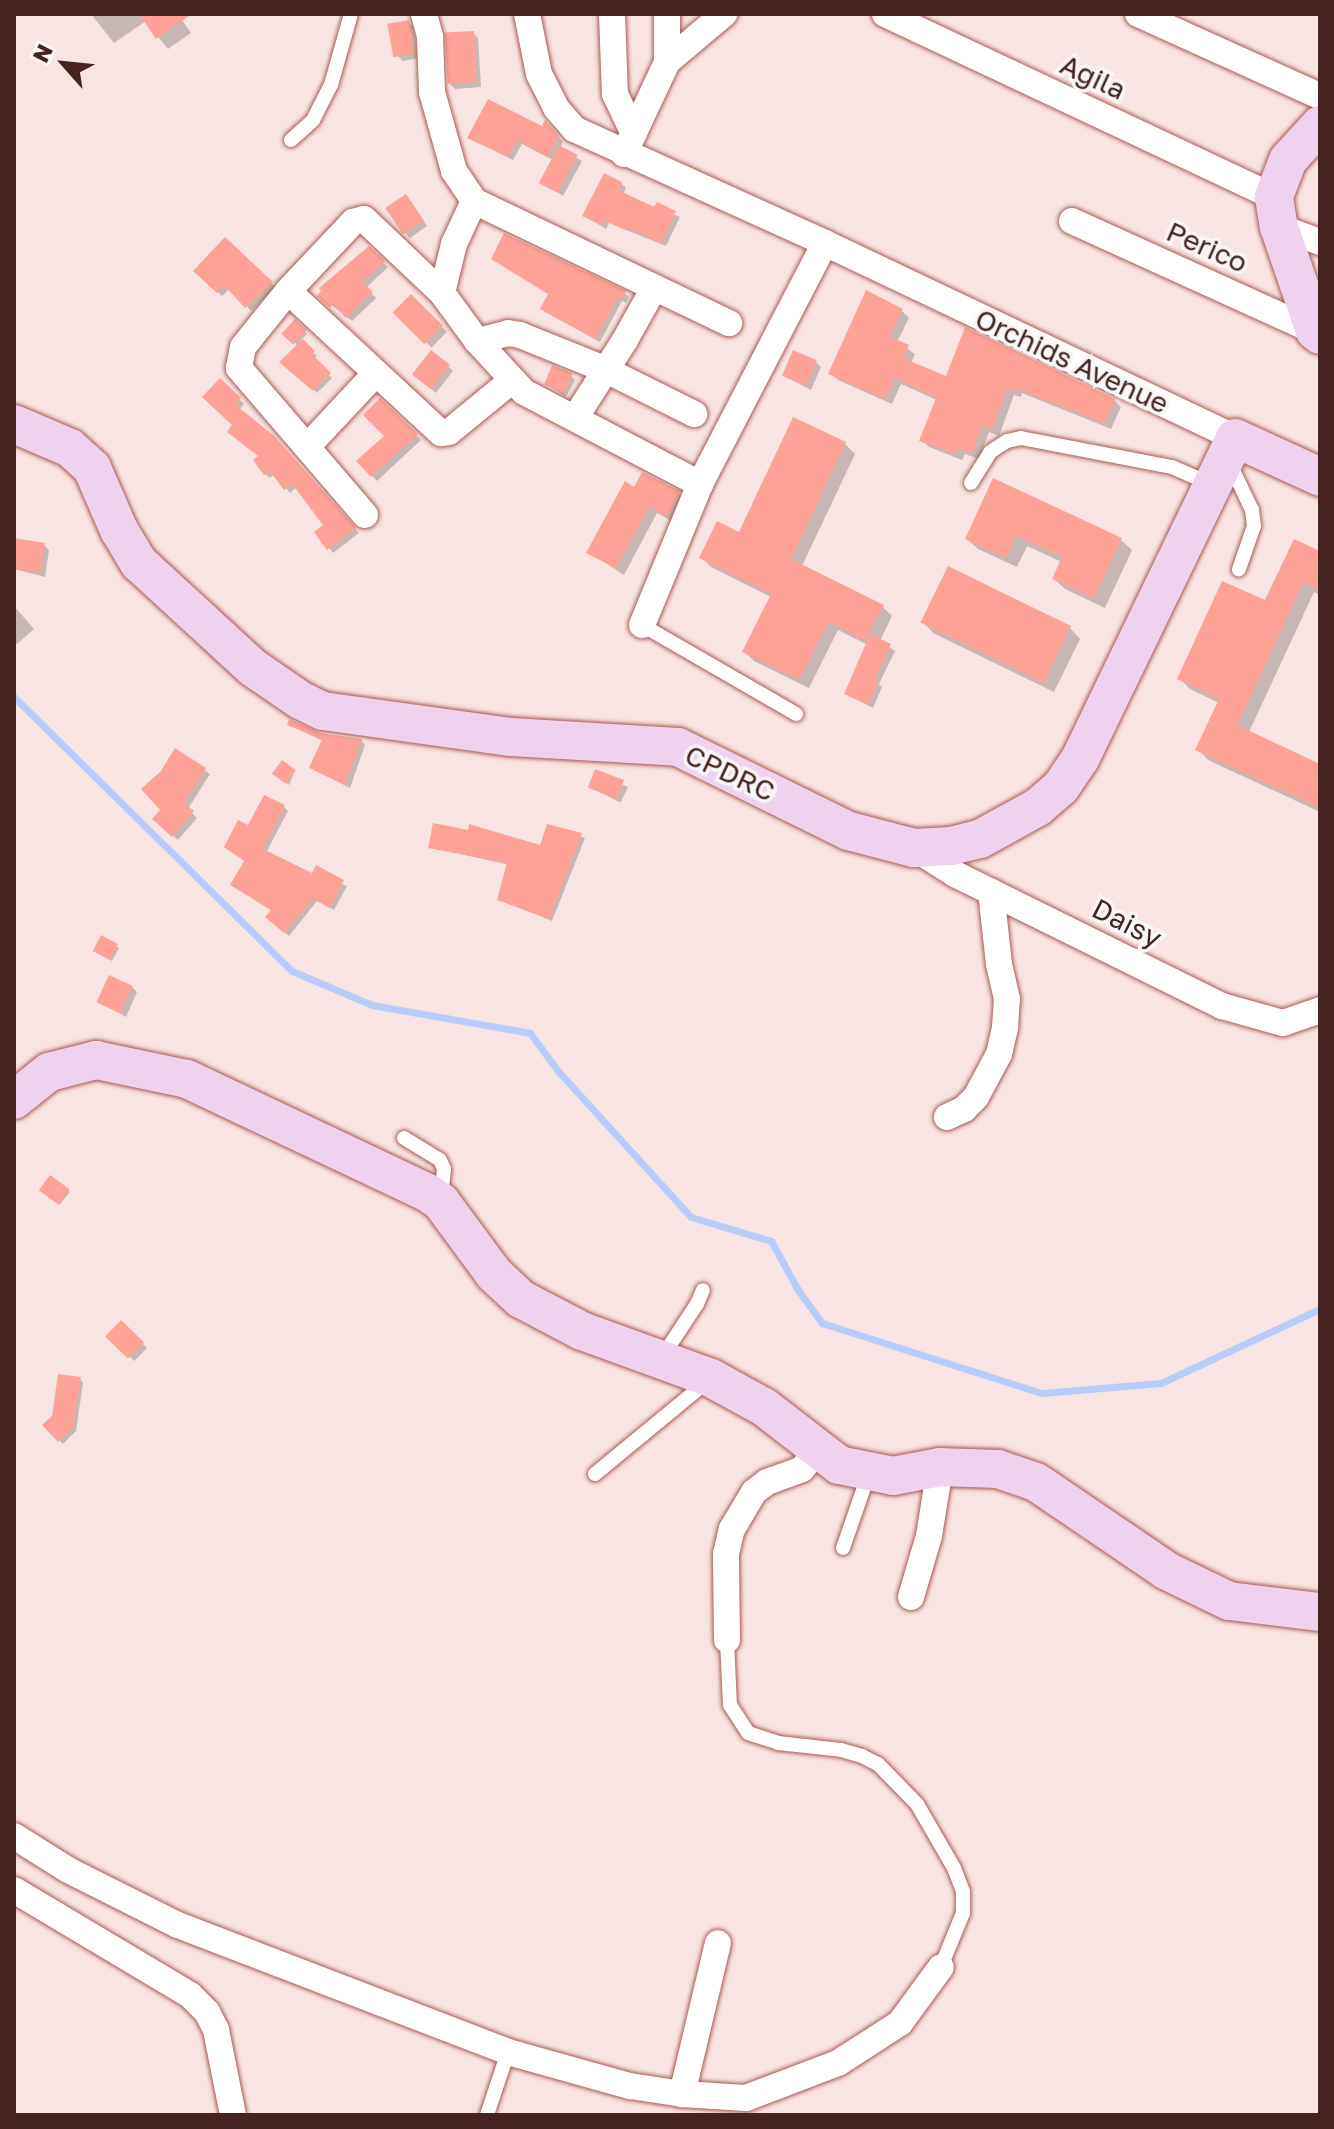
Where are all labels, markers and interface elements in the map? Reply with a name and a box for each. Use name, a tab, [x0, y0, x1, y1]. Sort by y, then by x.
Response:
north arrow	[24, 24, 104, 104]
text: N	[26, 39, 58, 66]
street label: Agila	[1055, 47, 1131, 107]
street label: Perico	[1161, 214, 1253, 280]
street label: Orchids Avenue	[970, 302, 1174, 420]
street label: CPDRC	[680, 738, 780, 808]
street label: Daisy	[1087, 891, 1167, 955]

